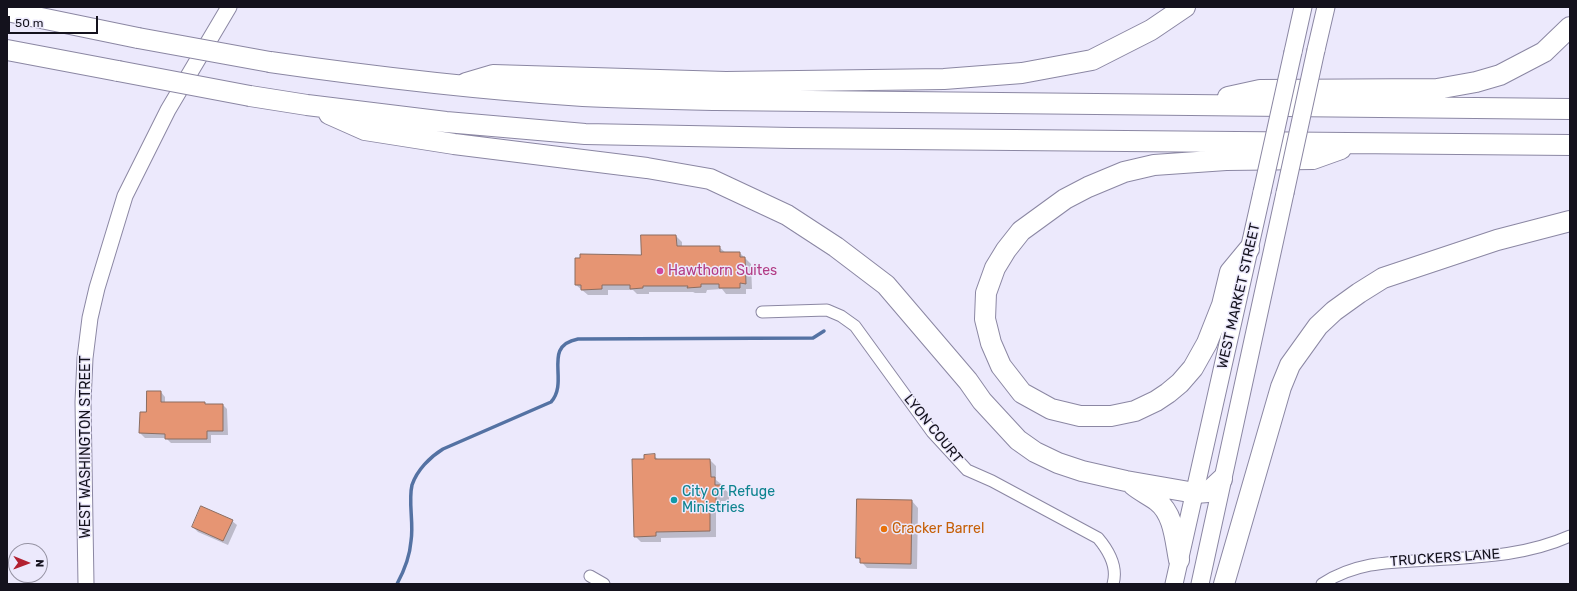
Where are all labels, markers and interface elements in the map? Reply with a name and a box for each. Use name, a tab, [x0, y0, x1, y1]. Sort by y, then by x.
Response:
scale bar	[10, 8, 100, 34]
text: 50 m	[15, 16, 43, 30]
street label: WEST MARKET STREET	[1214, 222, 1264, 370]
place label: Hawthorn Suites	[668, 263, 777, 279]
marker: Hawthorn Suites	[655, 266, 665, 276]
street label: WEST WASHINGTON STREET	[78, 355, 94, 539]
street label: LYON COURT	[900, 391, 966, 467]
place label: City of Refuge Ministries	[682, 484, 775, 516]
marker: City of Refuge Ministries	[669, 495, 679, 505]
place label: Cracker Barrel	[892, 521, 984, 537]
marker: Cracker Barrel	[879, 524, 889, 534]
north arrow	[8, 543, 48, 583]
street label: TRUCKERS LANE	[1390, 546, 1500, 570]
text: N	[33, 559, 46, 567]

